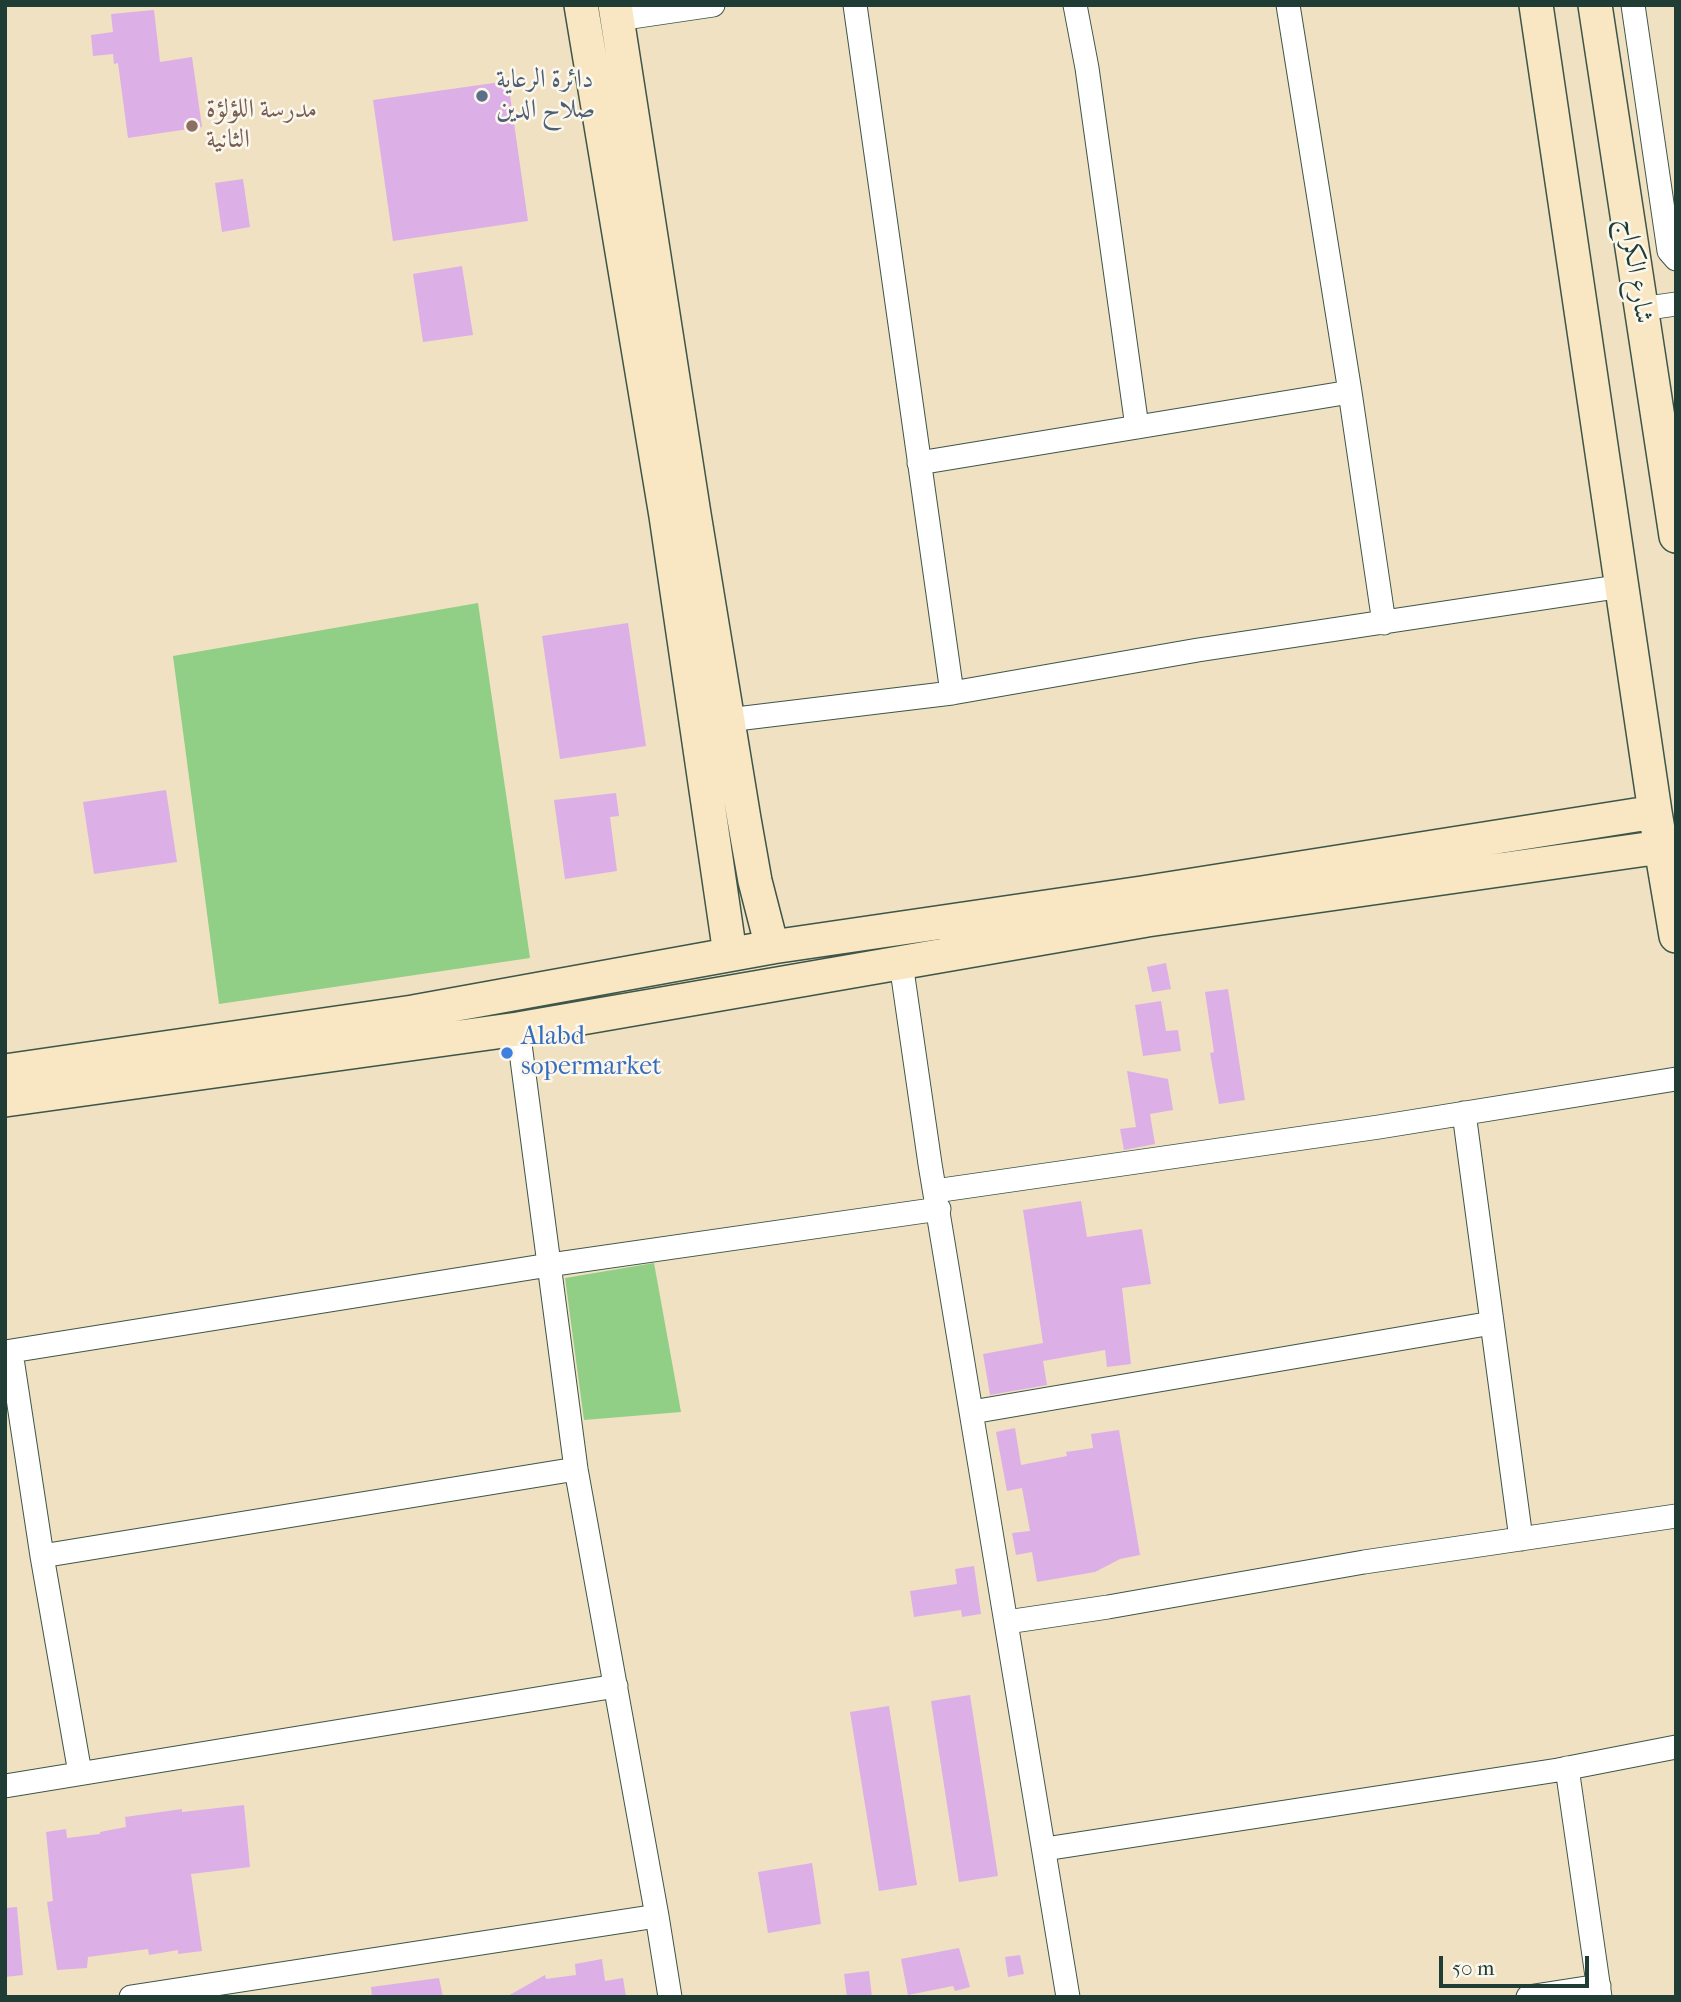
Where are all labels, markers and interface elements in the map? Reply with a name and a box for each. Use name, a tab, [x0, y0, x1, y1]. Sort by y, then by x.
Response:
place label: دائرة الرعاية صلاح الدين	[496, 65, 595, 126]
marker: دائرة الرعاية صلاح الدين	[474, 88, 490, 104]
place label: مدرسة اللؤلؤة الثانية	[206, 95, 317, 156]
marker: مدرسة اللؤلؤة الثانية	[184, 118, 200, 134]
street label: شارع الكراج	[1611, 216, 1659, 326]
place label: Alabd sopermarket	[521, 1022, 661, 1084]
marker: Alabd sopermarket	[499, 1045, 515, 1061]
scale bar	[1443, 1942, 1594, 1986]
text: 50 m	[1452, 1956, 1495, 1980]

